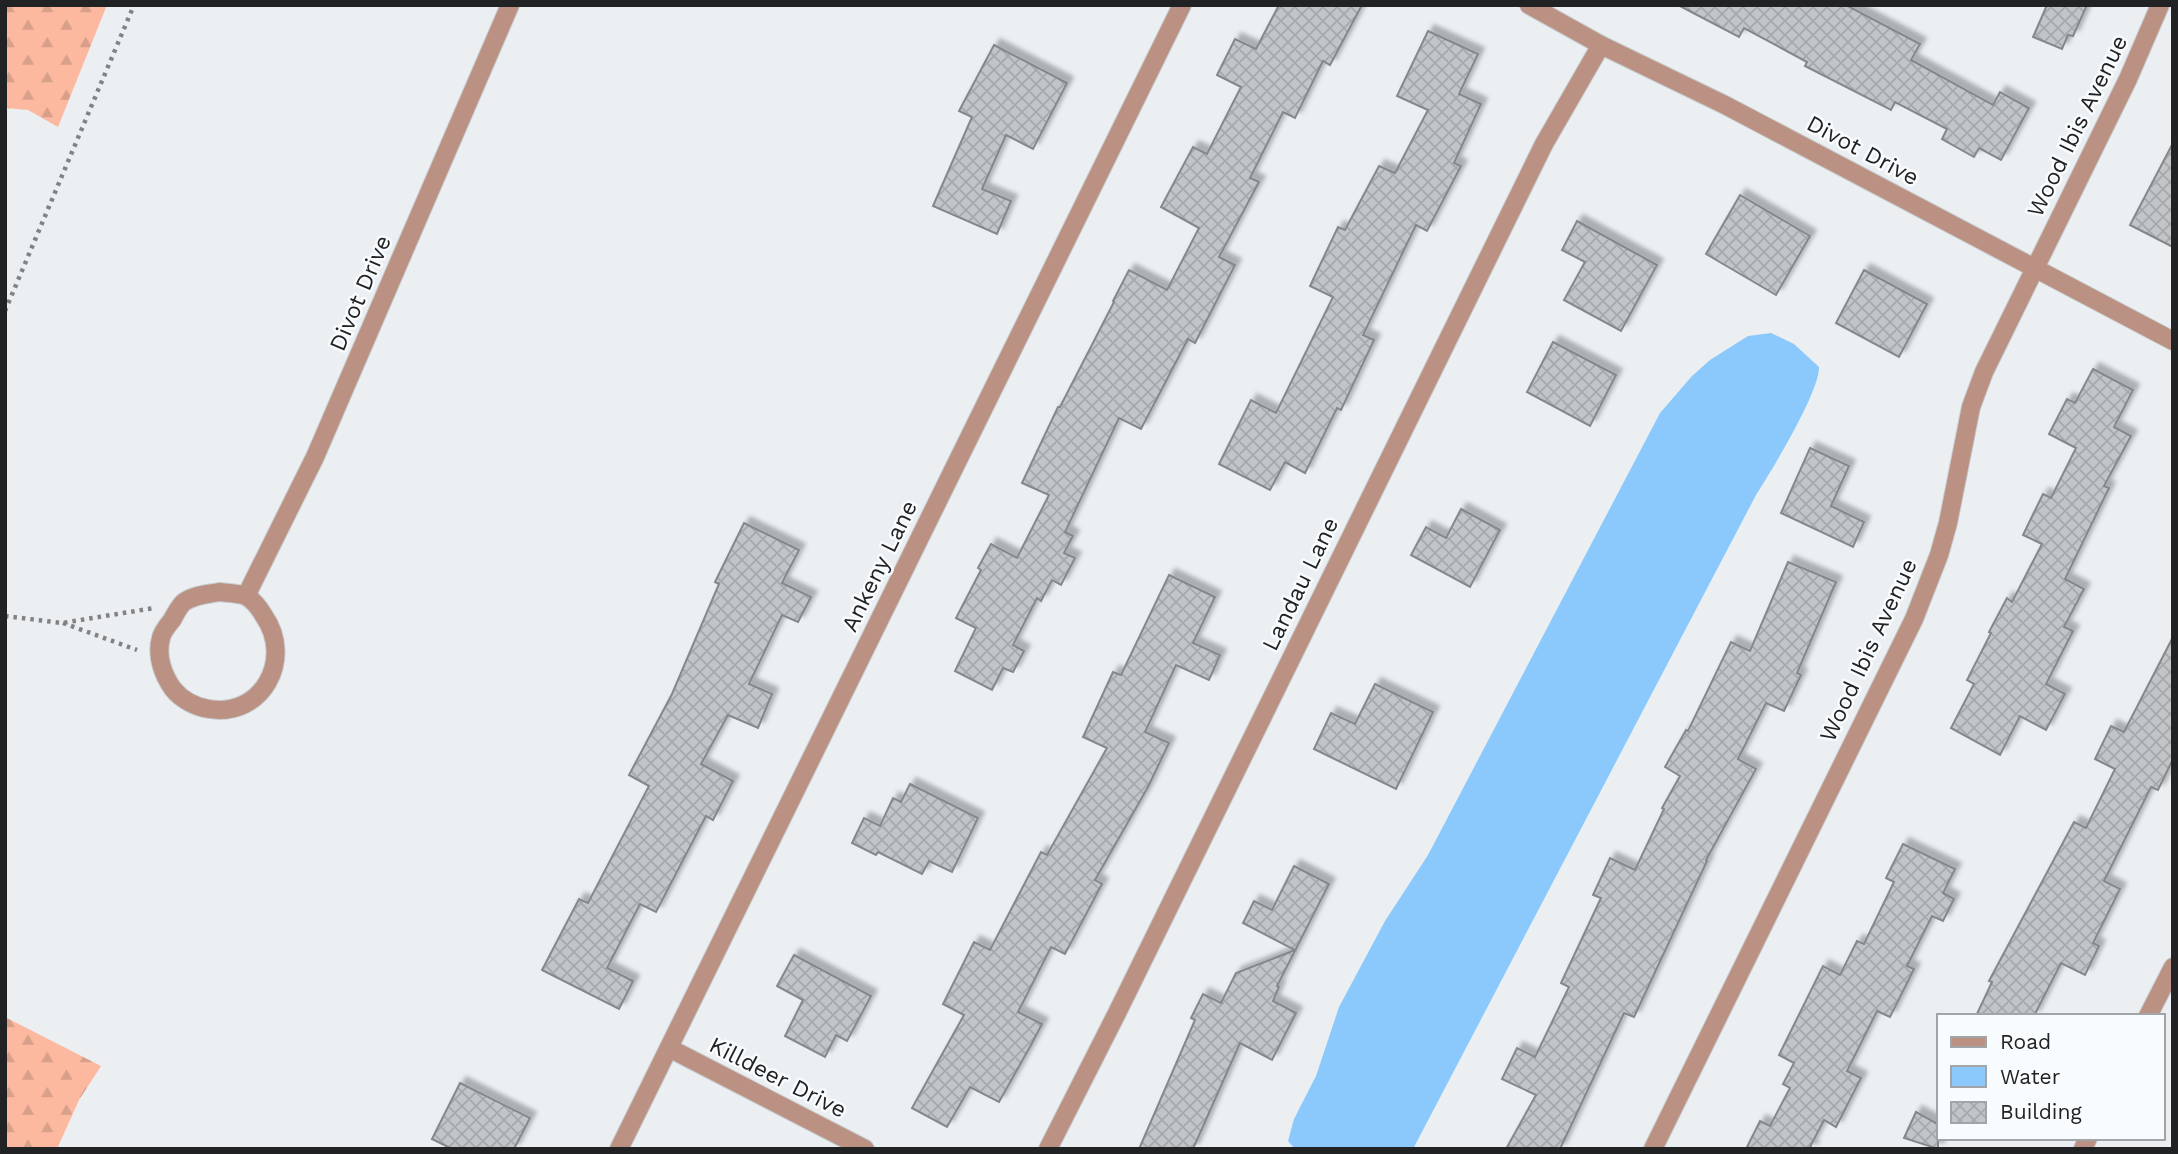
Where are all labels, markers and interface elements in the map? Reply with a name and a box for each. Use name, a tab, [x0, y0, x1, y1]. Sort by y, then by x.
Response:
street label: Wood Ibis Avenue	[2022, 31, 2133, 221]
street label: Divot Drive	[1802, 110, 1923, 191]
street label: Divot Drive	[324, 231, 397, 355]
street label: Ankeny Lane	[836, 496, 923, 636]
street label: Landau Lane	[1257, 513, 1344, 655]
street label: Wood Ibis Avenue	[1814, 554, 1923, 746]
legend	[1937, 1014, 2164, 1140]
text: Road	[2000, 1029, 2051, 1054]
street label: Killdeer Drive	[705, 1031, 851, 1124]
text: Water	[2000, 1064, 2061, 1089]
text: Building	[2000, 1099, 2082, 1124]

